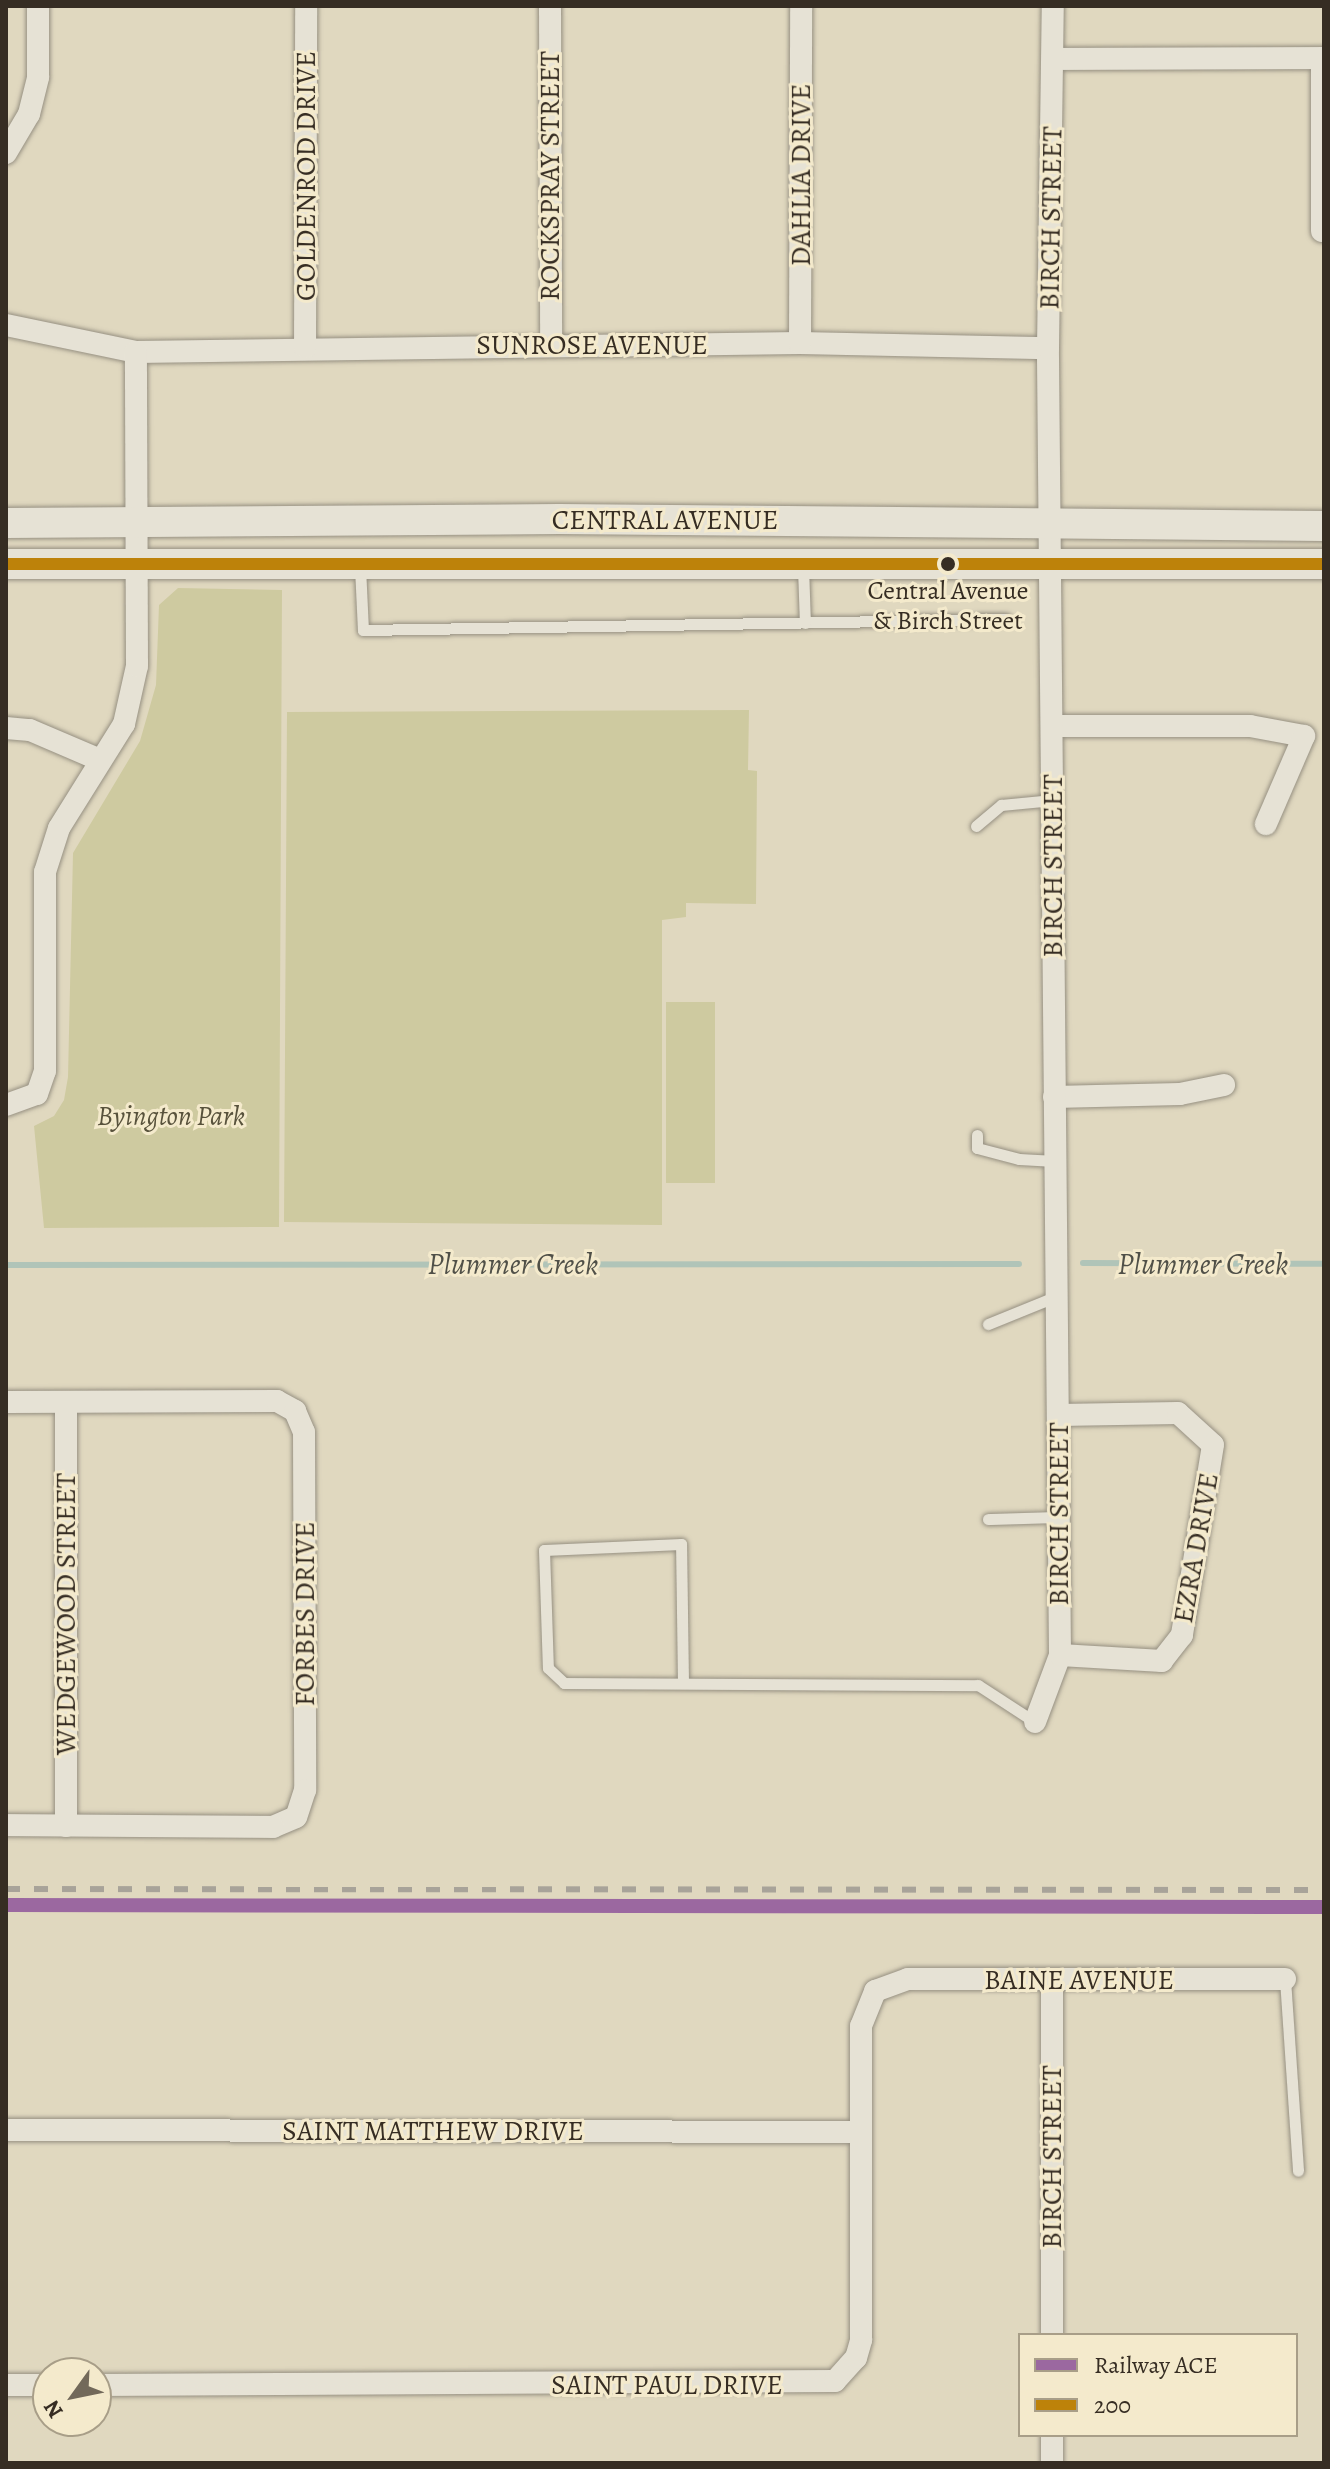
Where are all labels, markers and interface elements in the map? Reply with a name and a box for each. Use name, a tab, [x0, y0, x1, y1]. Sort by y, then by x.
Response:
street label: GOLDENROD DRIVE	[289, 51, 323, 301]
street label: ROCKSPRAY STREET	[533, 51, 567, 301]
street label: DAHLIA DRIVE	[784, 84, 818, 266]
street label: BIRCH STREET	[1033, 126, 1069, 310]
street label: SUNROSE AVENUE	[476, 328, 708, 362]
street label: CENTRAL AVENUE	[552, 503, 778, 537]
marker: Central Avenue & Birch Street	[940, 556, 956, 572]
place label: Central Avenue & Birch Street	[868, 575, 1028, 636]
street label: BIRCH STREET	[1036, 774, 1070, 958]
park label: Byington Park	[97, 1099, 245, 1133]
water label: Plummer Creek	[428, 1246, 598, 1282]
water label: Plummer Creek	[1118, 1246, 1288, 1282]
street label: BIRCH STREET	[1042, 1422, 1076, 1606]
street label: EZRA DRIVE	[1166, 1470, 1226, 1626]
street label: WEDGEWOOD STREET	[49, 1473, 83, 1755]
street label: FORBES DRIVE	[288, 1522, 322, 1706]
street label: BAINE AVENUE	[984, 1963, 1174, 1997]
street label: BIRCH STREET	[1035, 2065, 1069, 2249]
street label: SAINT MATTHEW DRIVE	[282, 2114, 584, 2148]
legend	[1018, 2333, 1298, 2437]
text: Railway ACE	[1094, 2349, 1218, 2381]
north arrow	[32, 2357, 112, 2437]
street label: SAINT PAUL DRIVE	[551, 2368, 783, 2402]
text: 200	[1094, 2389, 1131, 2421]
text: N	[37, 2394, 70, 2424]

